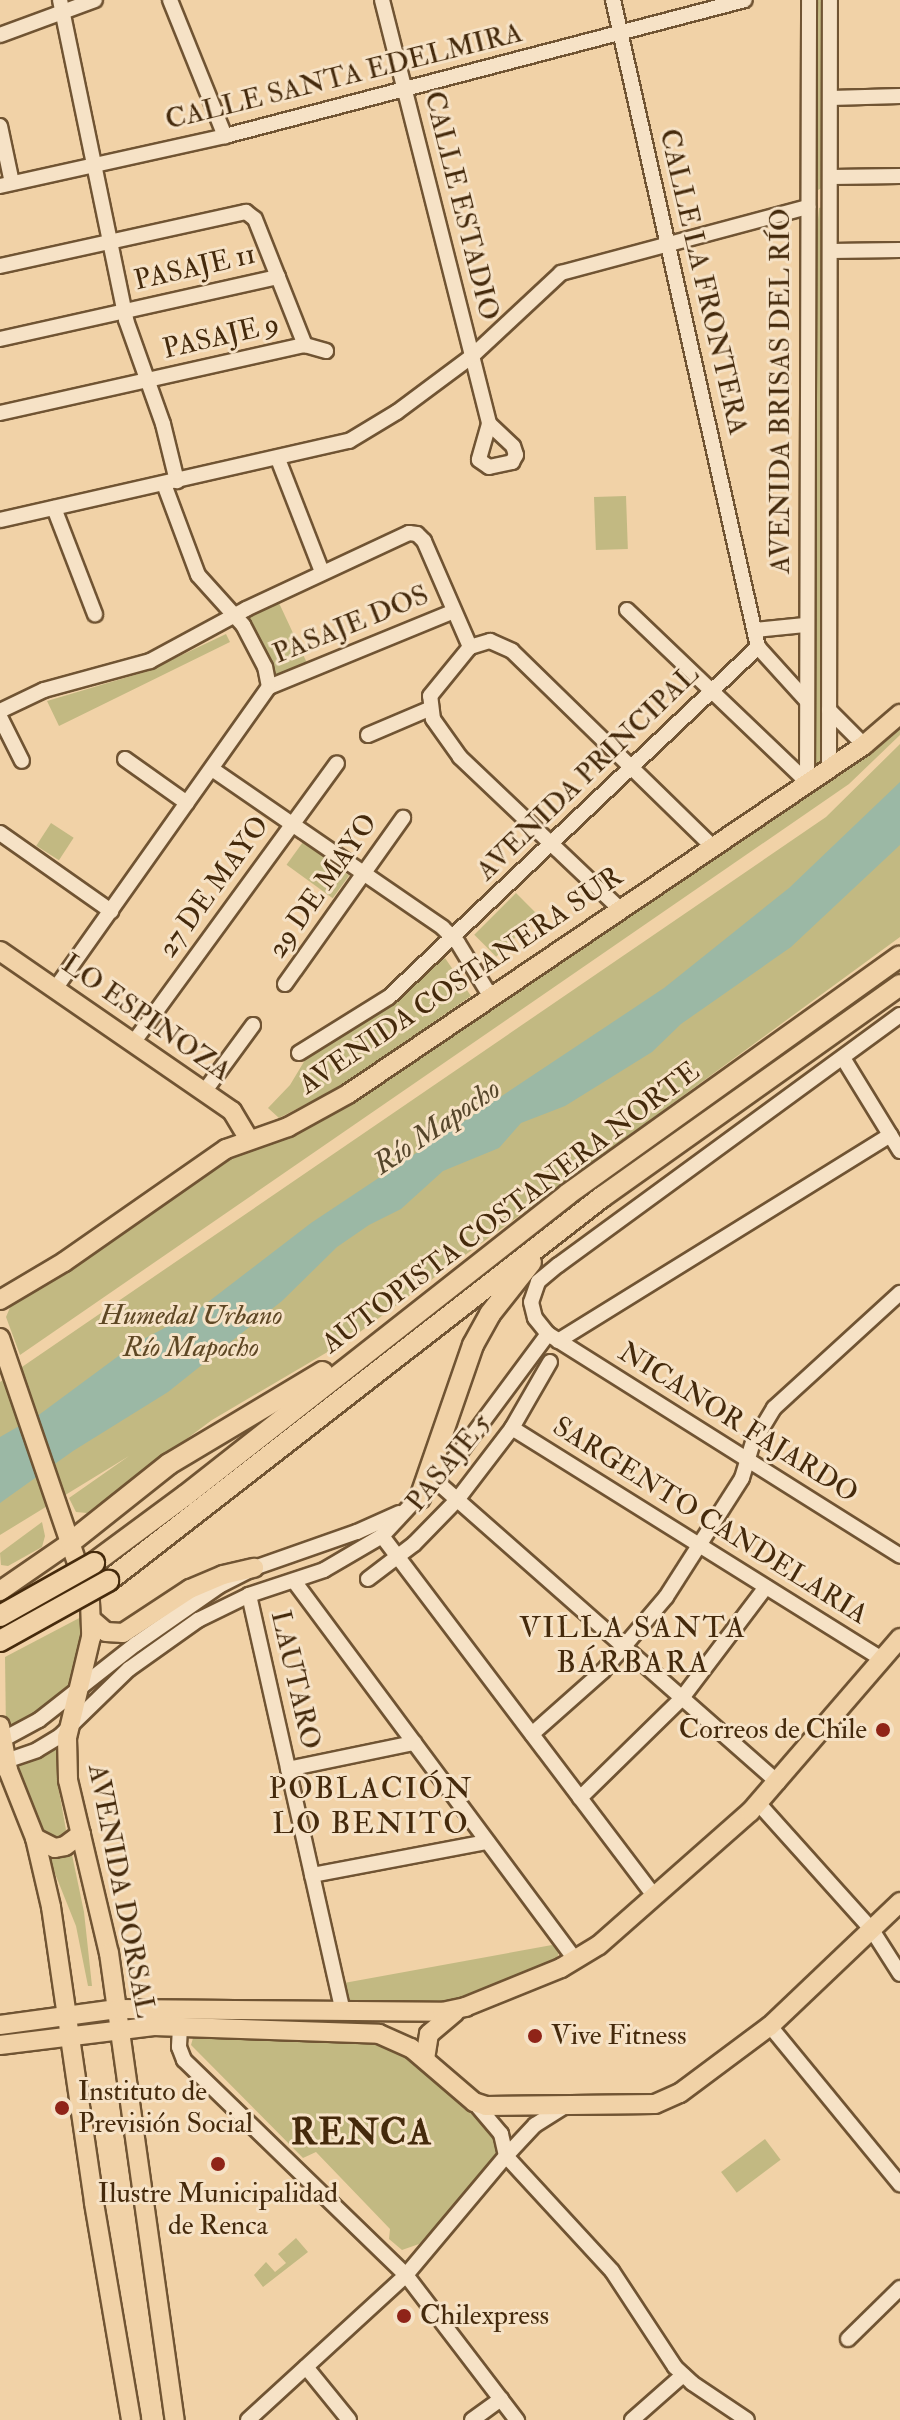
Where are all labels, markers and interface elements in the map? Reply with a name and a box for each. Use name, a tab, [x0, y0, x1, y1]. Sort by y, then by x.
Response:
street label: CALLE SANTA EDELMIRA	[162, 16, 526, 138]
street label: CALLE ESTADIO	[416, 88, 506, 324]
street label: CALLE LA FRONTERA	[651, 126, 755, 438]
street label: AVENIDA BRISAS DEL RÍO	[764, 208, 798, 574]
street label: PASAJE 11	[131, 238, 259, 298]
street label: PASAJE 9	[160, 307, 282, 367]
street label: PASAJE DOS	[268, 579, 434, 671]
street label: AVENIDA PRINCIPAL	[470, 658, 706, 888]
street label: 29 DE MAYO	[261, 808, 385, 964]
street label: 27 DE MAYO	[151, 810, 277, 964]
street label: AVENIDA COSTANERA SUR	[293, 860, 629, 1102]
street label: LO ESPINOZA	[55, 947, 237, 1089]
street label: AUTOPISTA COSTANERA NORTE	[316, 1055, 706, 1361]
water label: Río Mapocho	[366, 1071, 508, 1183]
park label: Humedal Urbano Río Mapocho	[100, 1299, 282, 1365]
street label: NICANOR FAJARDO	[612, 1336, 864, 1510]
street label: PASAJE 5	[399, 1407, 499, 1519]
street label: SARGENTO CANDELARIA	[546, 1410, 874, 1632]
street label: LAUTARO	[263, 1607, 327, 1753]
district label: VILLA SANTA BÁRBARA	[519, 1610, 747, 1680]
place label: Correos de Chile	[679, 1713, 867, 1747]
marker: Correos de Chile	[874, 1721, 892, 1739]
street label: AVENIDA DORSAL	[80, 1761, 162, 2021]
district label: POBLACIÓN LO BENITO	[269, 1771, 473, 1842]
place label: Vive Fitness	[551, 2019, 686, 2053]
marker: Vive Fitness	[526, 2027, 544, 2045]
place label: Instituto de Previsión Social	[78, 2075, 253, 2141]
marker: Instituto de Previsión Social	[53, 2099, 71, 2117]
district label: RENCA	[291, 2111, 433, 2155]
marker: Ilustre Municipalidad de Renca	[209, 2155, 227, 2173]
place label: Ilustre Municipalidad de Renca	[98, 2177, 338, 2243]
place label: Chilexpress	[420, 2299, 549, 2333]
marker: Chilexpress	[395, 2307, 413, 2325]

